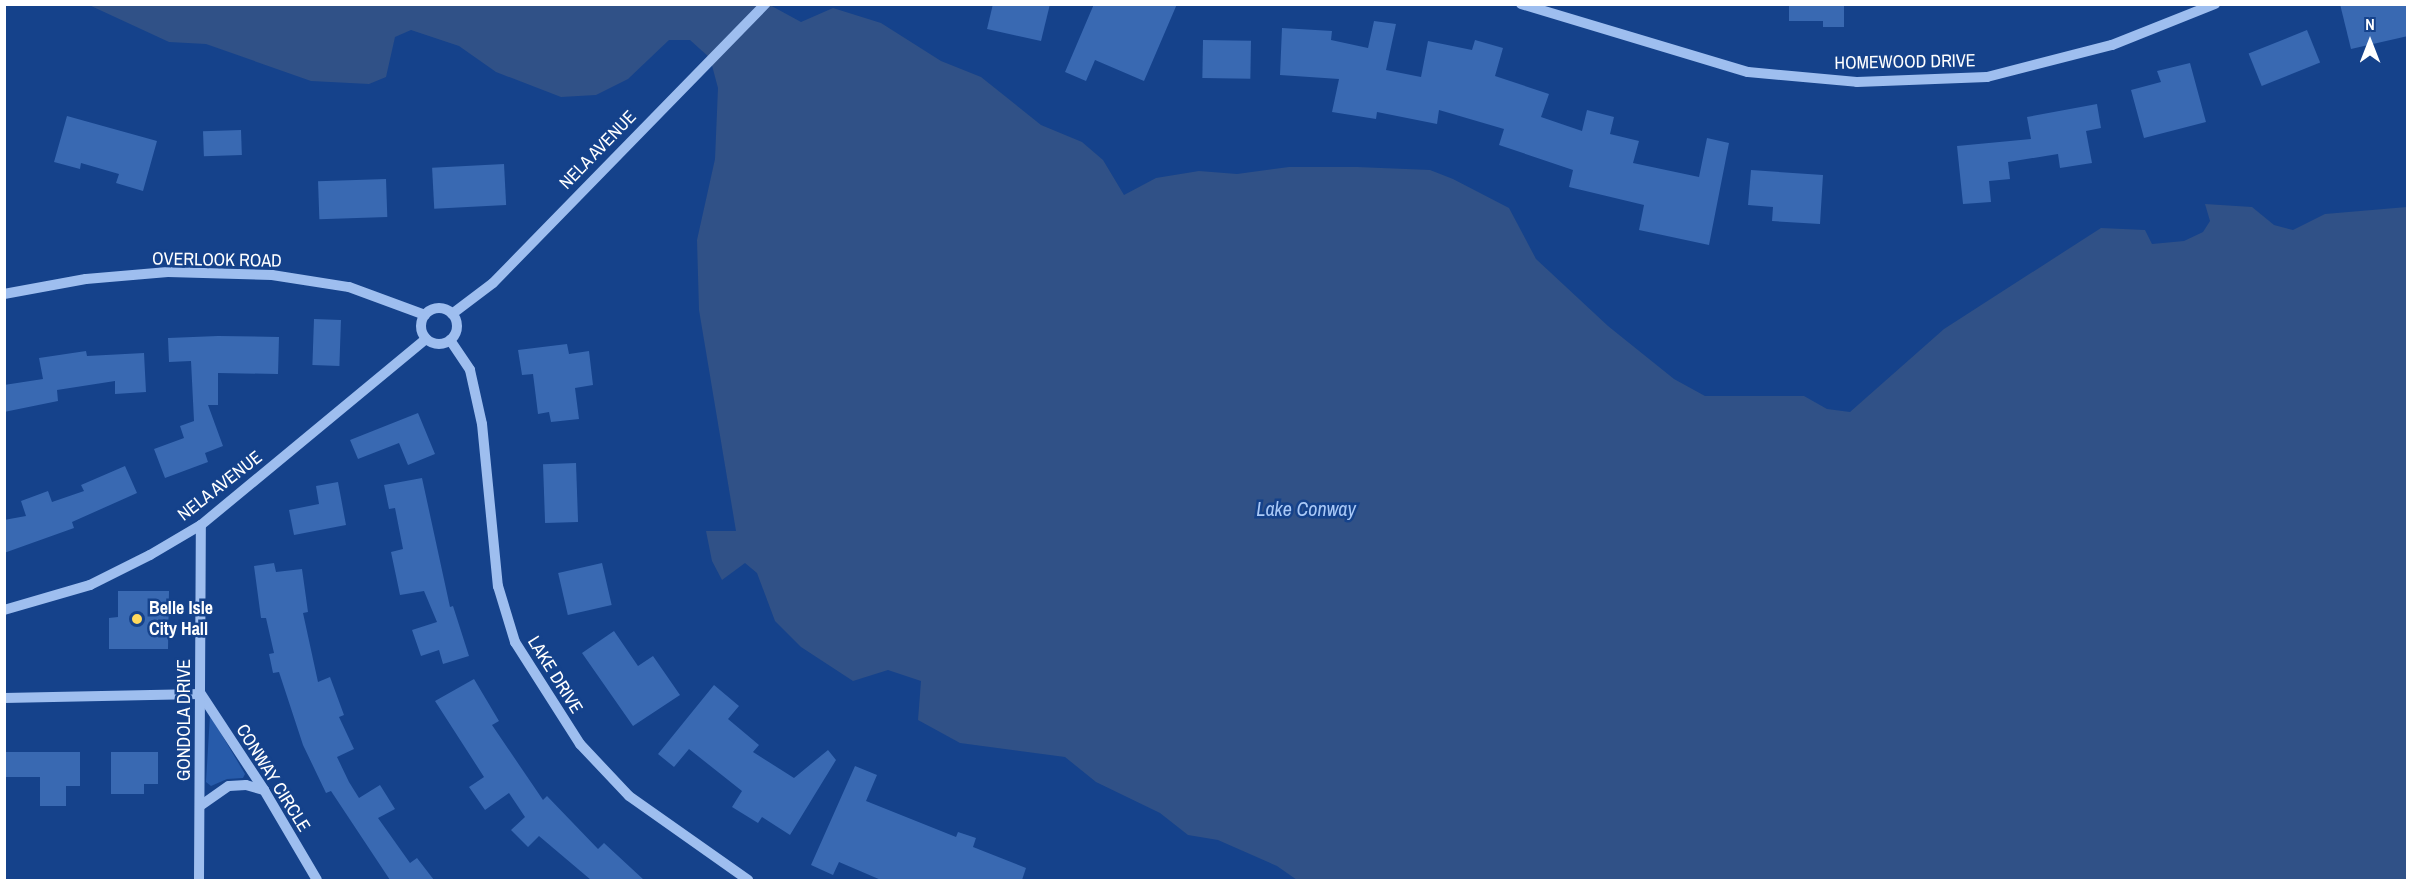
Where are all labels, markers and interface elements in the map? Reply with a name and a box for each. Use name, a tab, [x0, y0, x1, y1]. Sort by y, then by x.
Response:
north arrow	[2340, 12, 2400, 72]
text: N	[2365, 13, 2375, 35]
street label: HOMEWOOD DRIVE	[1834, 50, 1976, 74]
street label: NELA AVENUE	[555, 106, 641, 194]
street label: OVERLOOK ROAD	[152, 248, 282, 272]
street label: NELA AVENUE	[173, 446, 267, 526]
water label: Lake Conway	[1256, 496, 1356, 520]
place label: Belle Isle City Hall	[149, 598, 213, 640]
marker: Belle Isle City Hall	[130, 612, 144, 626]
street label: LAKE DRIVE	[523, 632, 587, 718]
street label: GONDOLA DRIVE	[173, 658, 195, 782]
street label: CONWAY CIRCLE	[231, 720, 315, 836]

